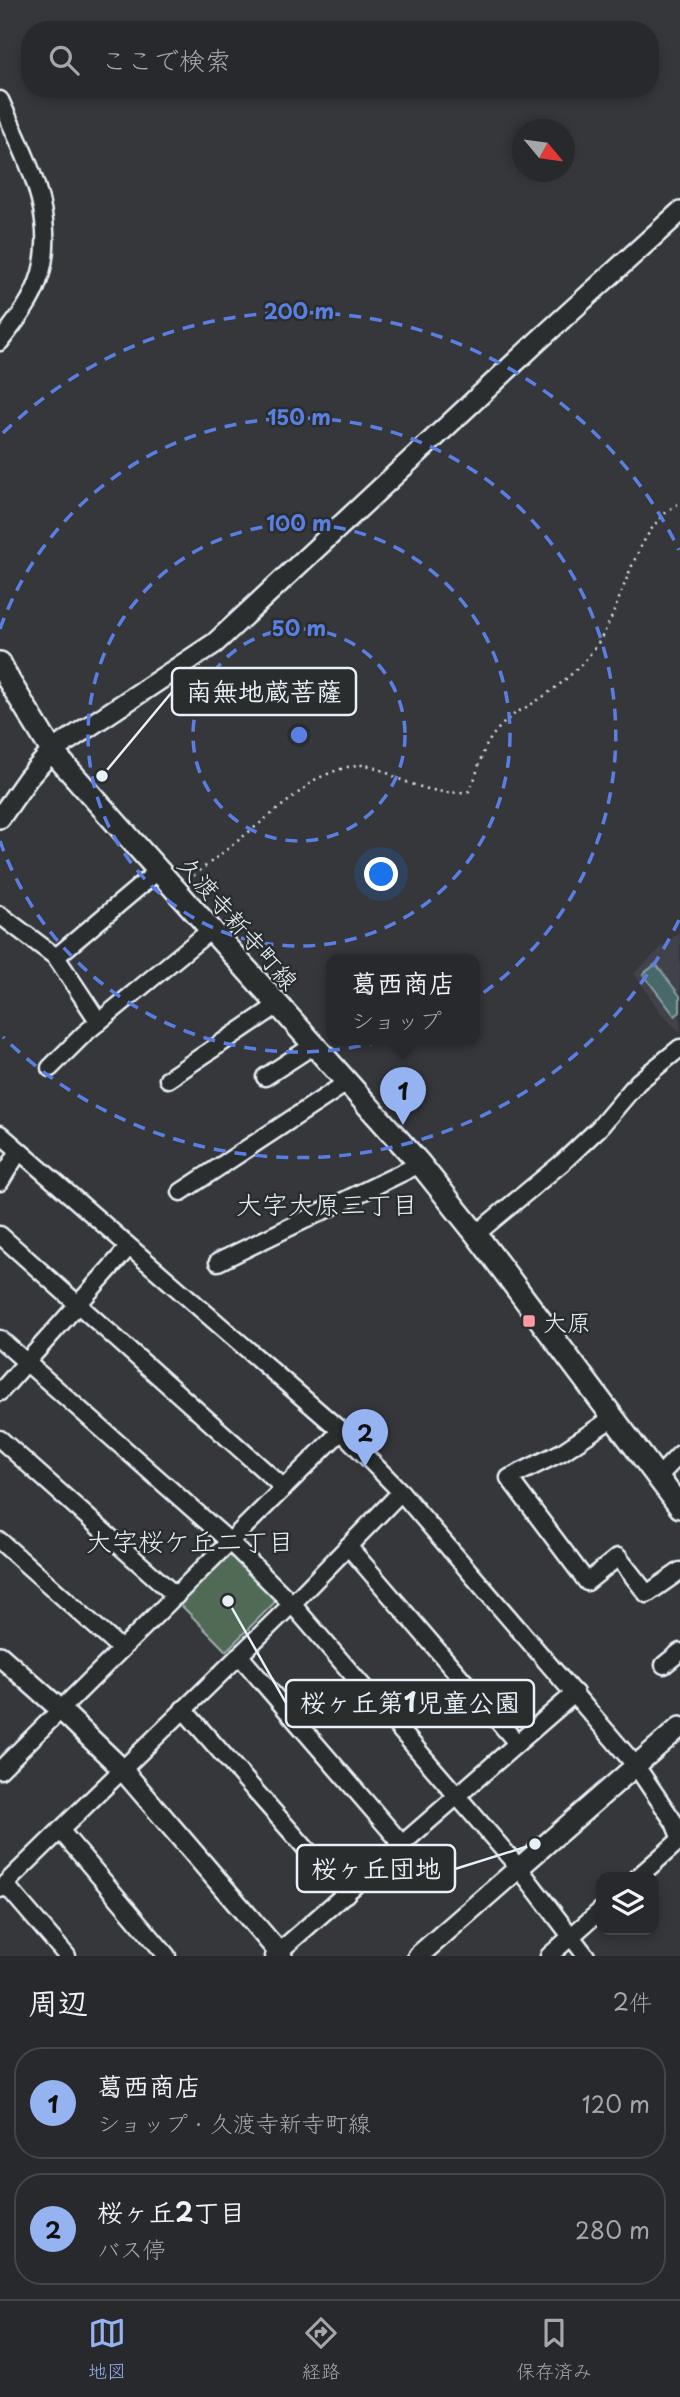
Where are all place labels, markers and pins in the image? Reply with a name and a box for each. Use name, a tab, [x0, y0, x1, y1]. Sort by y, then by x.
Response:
callout: 南無地蔵菩薩	[172, 668, 356, 715]
centre of rings	[287, 723, 311, 747]
pin: 1	[380, 1067, 426, 1125]
place label: 大原	[543, 1303, 591, 1339]
marker: 大原	[521, 1313, 537, 1329]
pin: 2	[342, 1409, 388, 1467]
callout: 桜ヶ丘第1児童公園	[286, 1680, 534, 1727]
callout: 桜ヶ丘団地	[297, 1845, 455, 1892]

